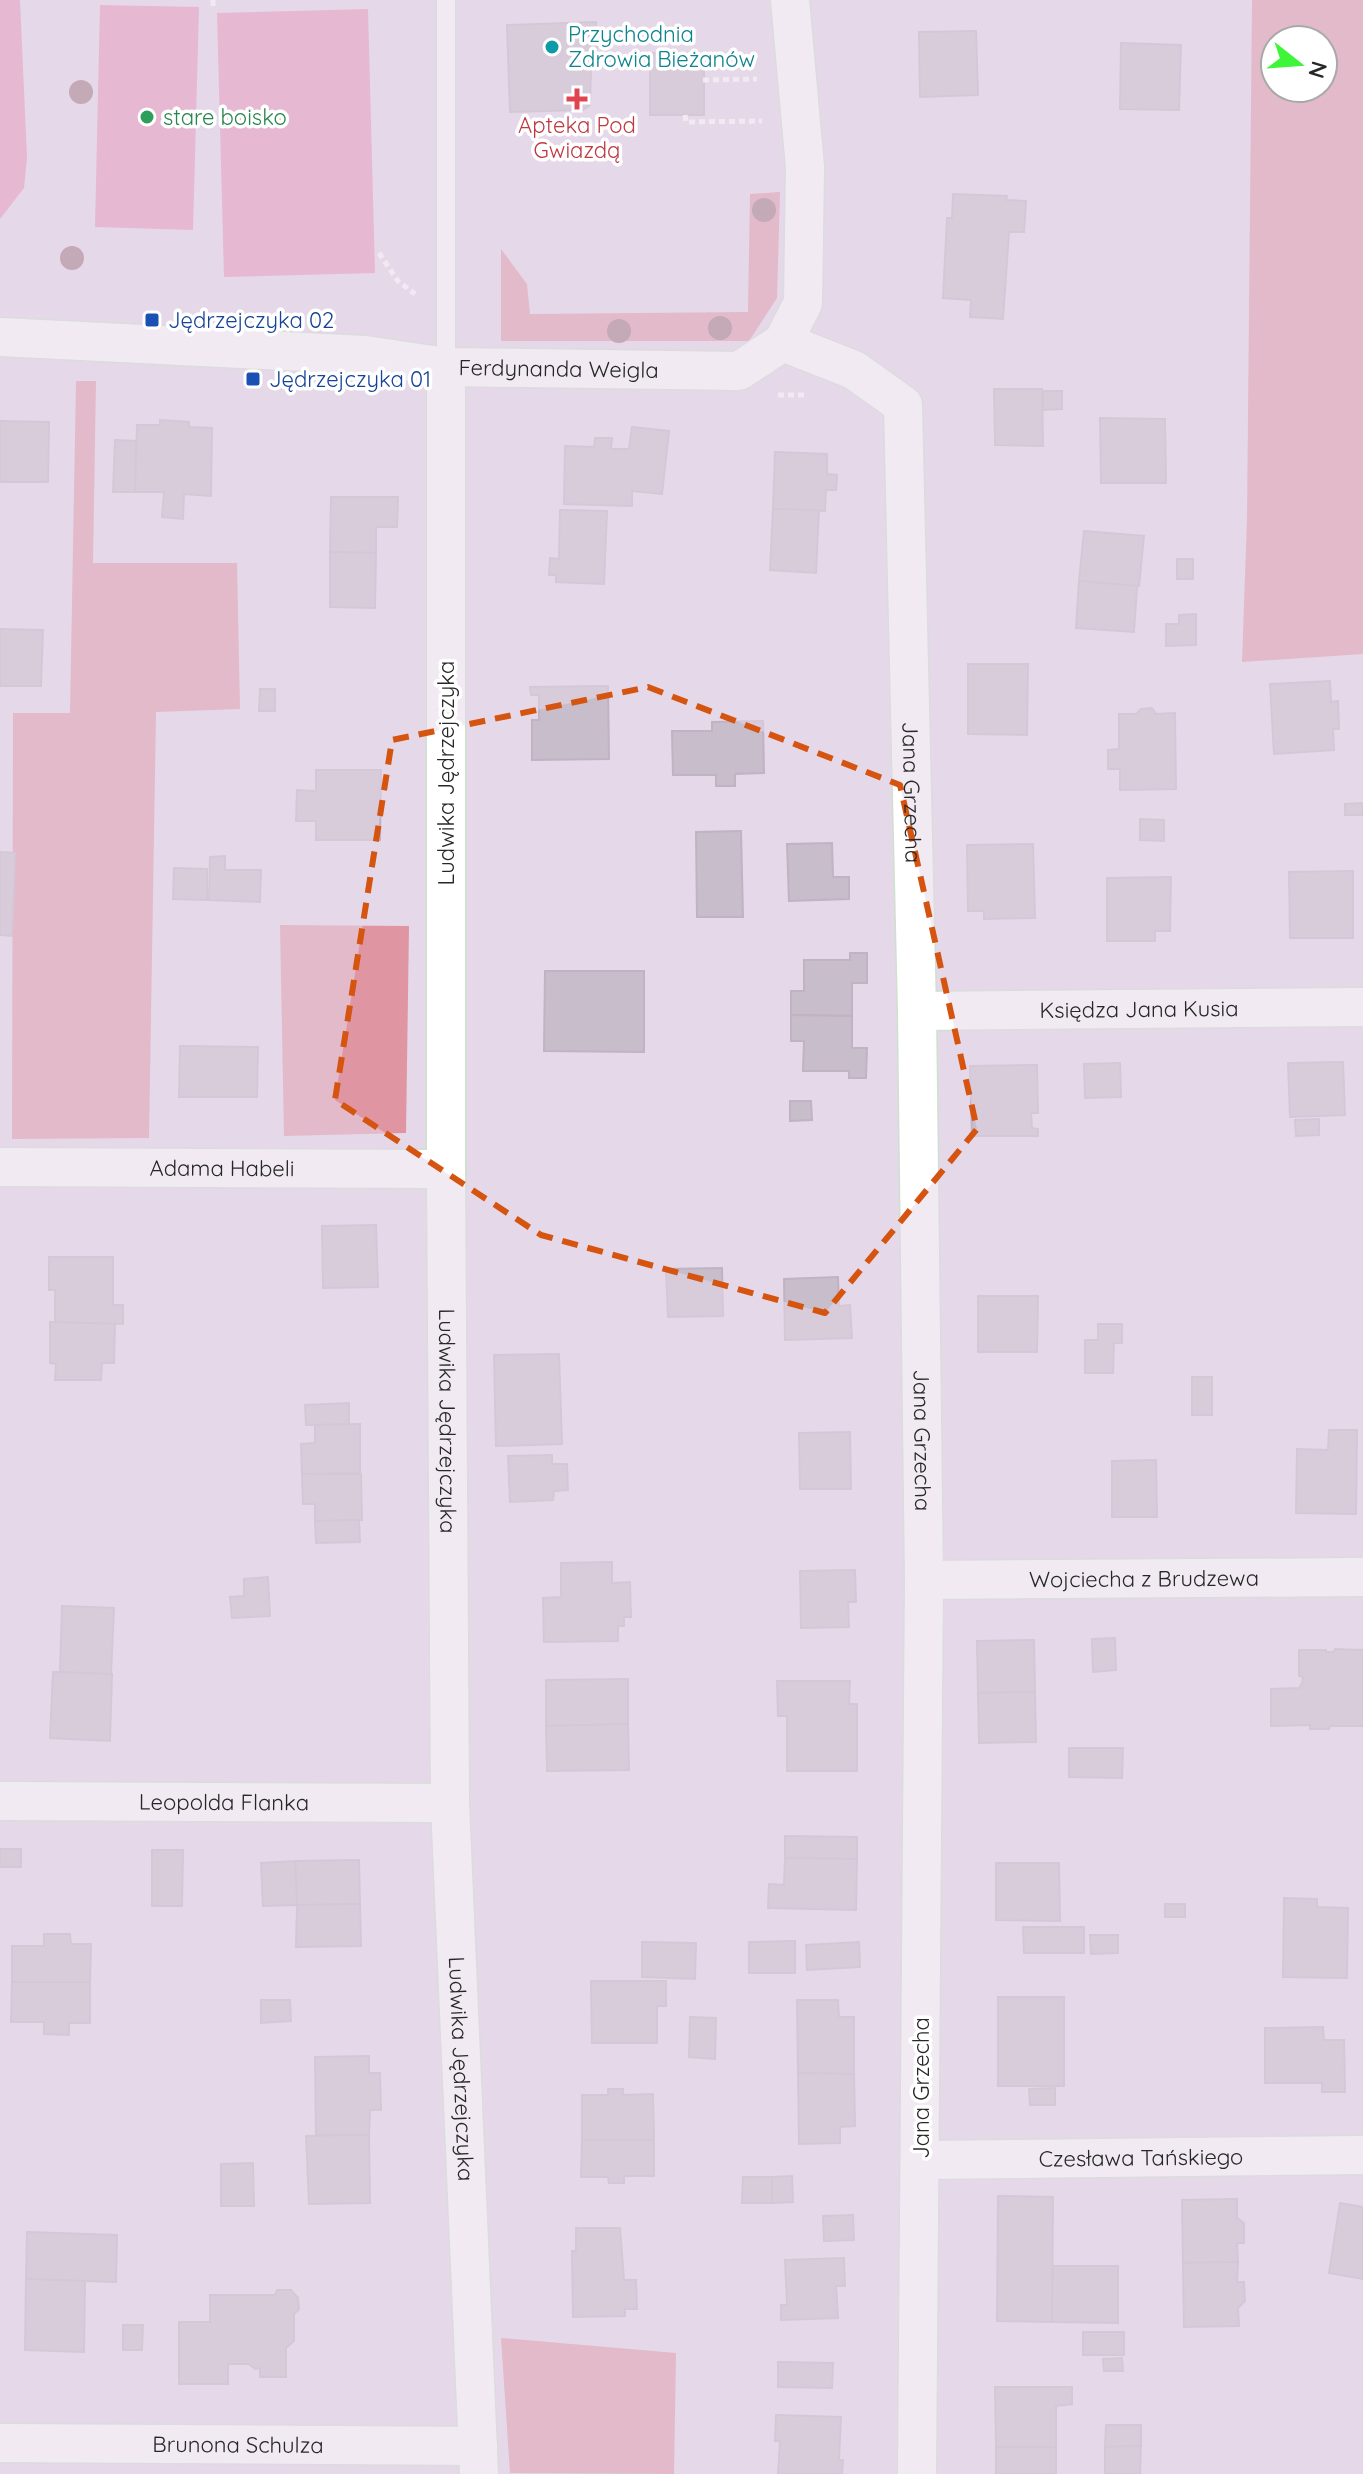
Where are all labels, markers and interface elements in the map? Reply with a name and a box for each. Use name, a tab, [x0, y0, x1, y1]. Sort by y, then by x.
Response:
place label: Przychodnia Zdrowia Bieżanów	[568, 20, 755, 73]
north arrow	[1259, 24, 1339, 104]
marker: Przychodnia Zdrowia Bieżanów	[543, 38, 561, 56]
text: N	[1302, 58, 1334, 82]
marker: Apteka Pod Gwiazdą	[568, 90, 586, 108]
place label: stare boisko	[163, 103, 287, 131]
marker: stare boisko	[138, 108, 156, 126]
place label: Apteka Pod Gwiazdą	[518, 111, 636, 164]
place label: Jędrzejczyka 02	[168, 306, 334, 334]
marker: Jędrzejczyka 02	[143, 311, 161, 329]
street label: Ferdynanda Weigla	[458, 353, 659, 384]
place label: Jędrzejczyka 01	[269, 365, 431, 393]
marker: Jędrzejczyka 01	[244, 370, 262, 388]
street label: Ludwika Jędrzejczyka	[432, 661, 460, 885]
street label: Jana Grzecha	[896, 721, 928, 864]
street label: Księdza Jana Kusia	[1039, 994, 1239, 1024]
street label: Adama Habeli	[149, 1154, 295, 1182]
street label: Ludwika Jędrzejczyka	[433, 1308, 462, 1534]
street label: Jana Grzecha	[907, 1369, 937, 1511]
street label: Wojciecha z Brudzewa	[1029, 1564, 1259, 1593]
street label: Leopolda Flanka	[139, 1788, 309, 1816]
street label: Ludwika Jędrzejczyka	[443, 1956, 480, 2182]
street label: Jana Grzecha	[907, 2017, 935, 2159]
street label: Czesława Tańskiego	[1038, 2142, 1243, 2173]
street label: Brunona Schulza	[152, 2430, 324, 2459]

